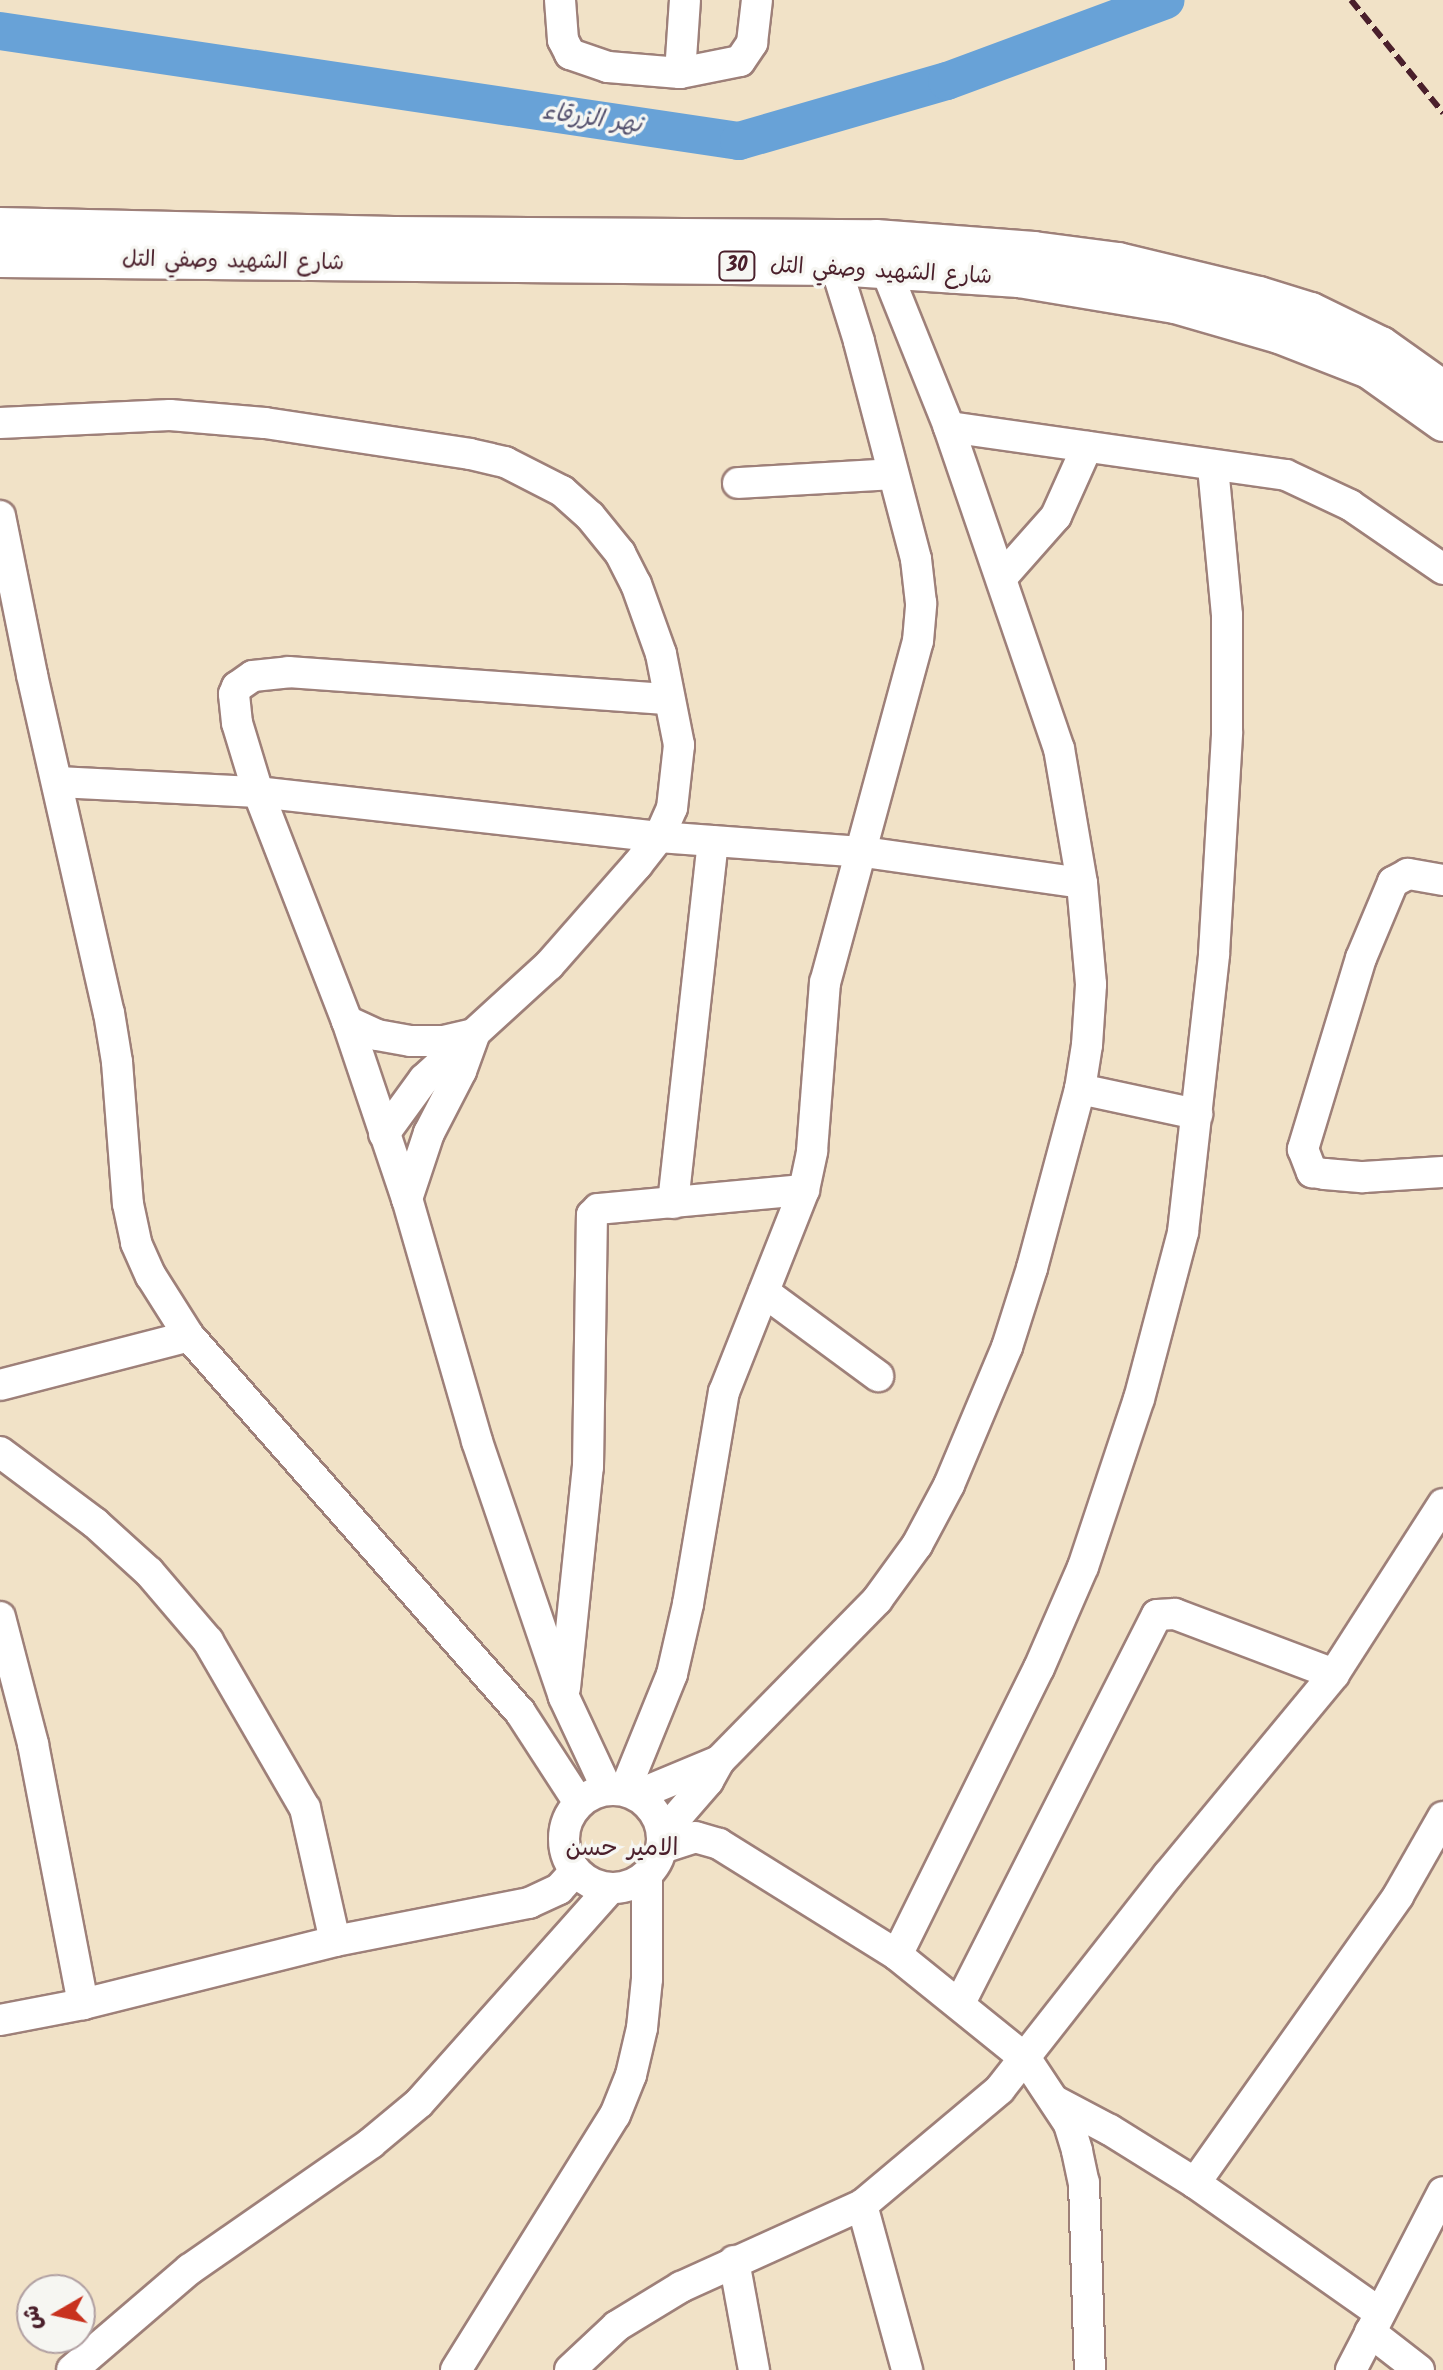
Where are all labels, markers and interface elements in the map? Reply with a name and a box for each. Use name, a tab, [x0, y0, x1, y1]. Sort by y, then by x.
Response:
water label: نهر الزرقاء	[540, 98, 644, 140]
street label: شارع الشهيد وصفي التل	[122, 247, 344, 277]
road number: 30	[717, 250, 757, 282]
street label: شارع الشهيد وصفي التل	[769, 253, 993, 291]
district label: الامير حسن	[566, 1835, 678, 1863]
north arrow	[16, 2274, 96, 2354]
text: ش	[15, 2303, 53, 2332]

